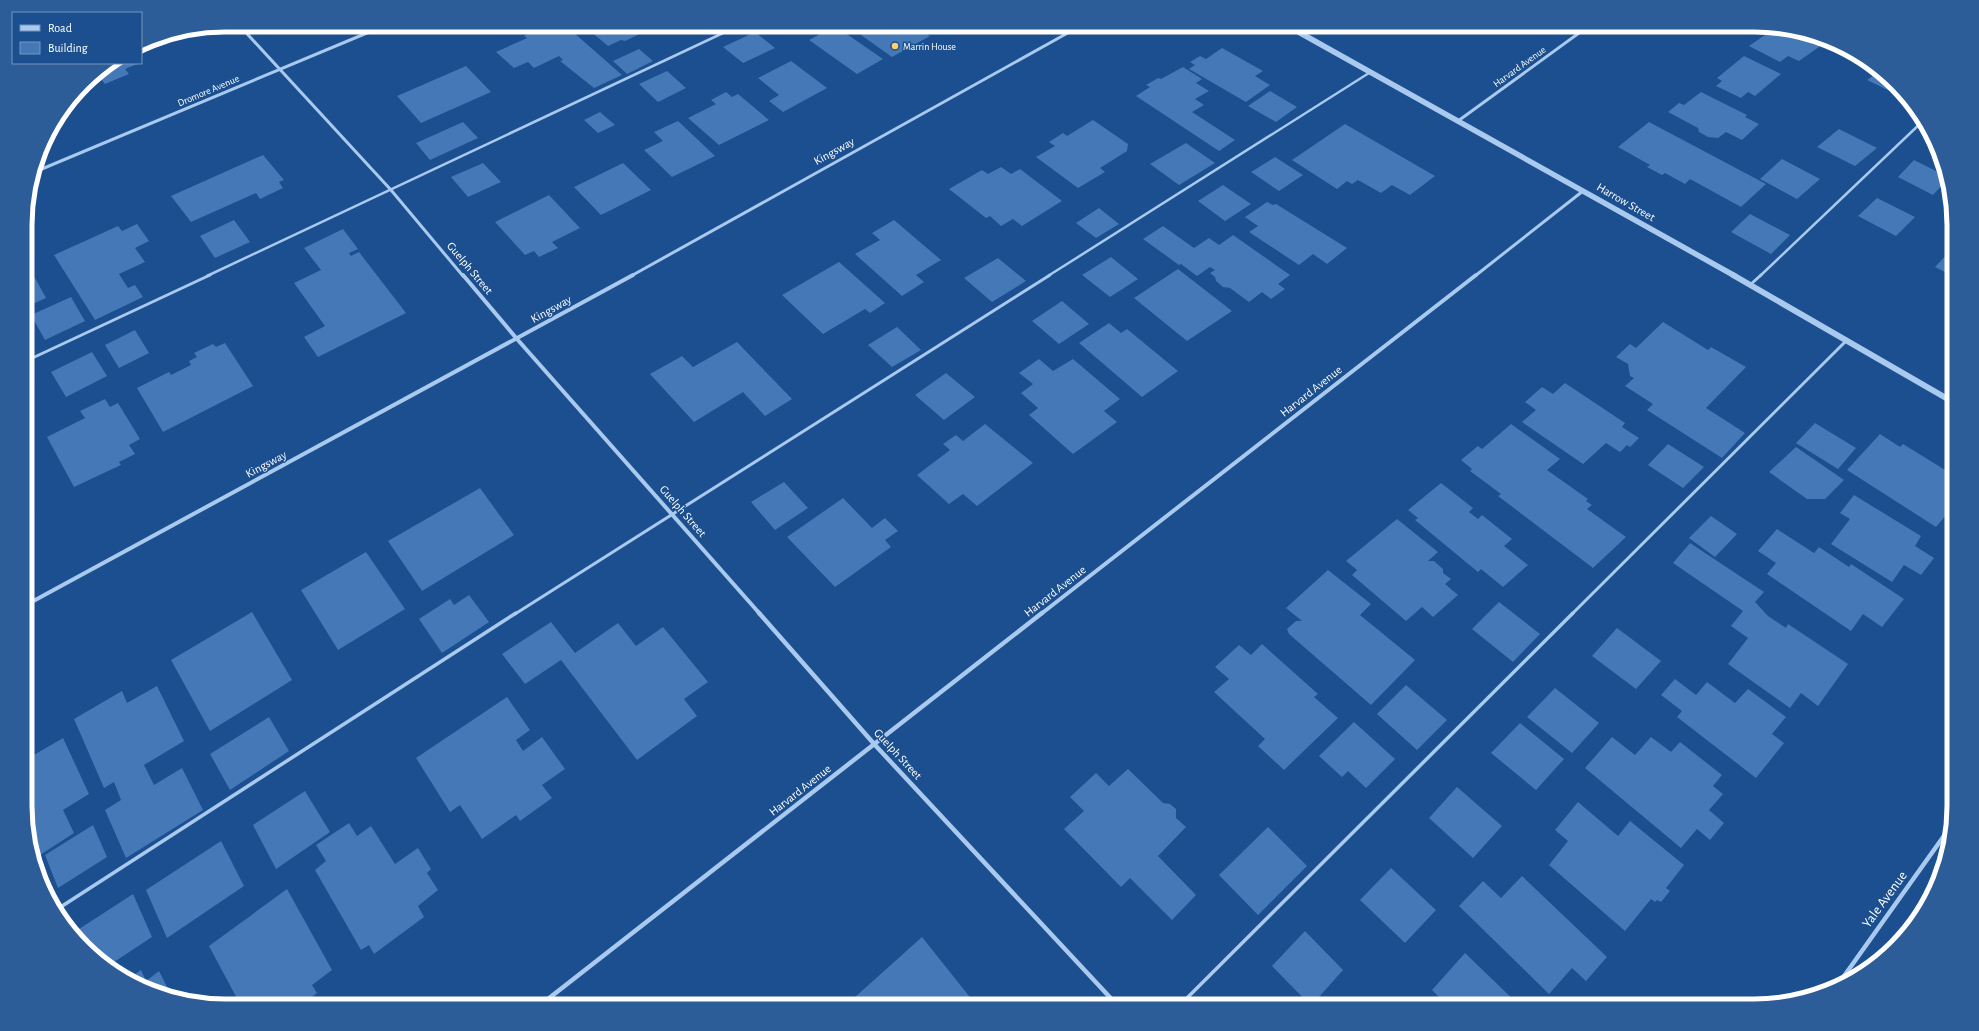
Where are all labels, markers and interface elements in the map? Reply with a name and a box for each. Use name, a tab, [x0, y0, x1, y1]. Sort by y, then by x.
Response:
legend	[12, 12, 142, 64]
text: Road	[48, 22, 72, 34]
marker: Marrin House	[890, 41, 900, 51]
text: Building	[48, 42, 88, 54]
place label: Marrin House	[903, 42, 956, 52]
street label: Harvard Avenue	[1491, 44, 1548, 89]
street label: Dromore Avenue	[176, 73, 241, 108]
street label: Kingsway	[812, 135, 857, 168]
street label: Harrow Street	[1595, 181, 1657, 224]
street label: Guelph Street	[445, 240, 495, 297]
street label: Kingsway	[529, 293, 574, 326]
street label: Harvard Avenue	[1278, 363, 1344, 419]
street label: Kingsway	[244, 448, 289, 481]
street label: Guelph Street	[657, 483, 709, 539]
street label: Harvard Avenue	[1022, 563, 1088, 619]
street label: Guelph Street	[872, 726, 924, 782]
street label: Harvard Avenue	[767, 762, 833, 818]
street label: Yale Avenue	[1860, 869, 1910, 930]

